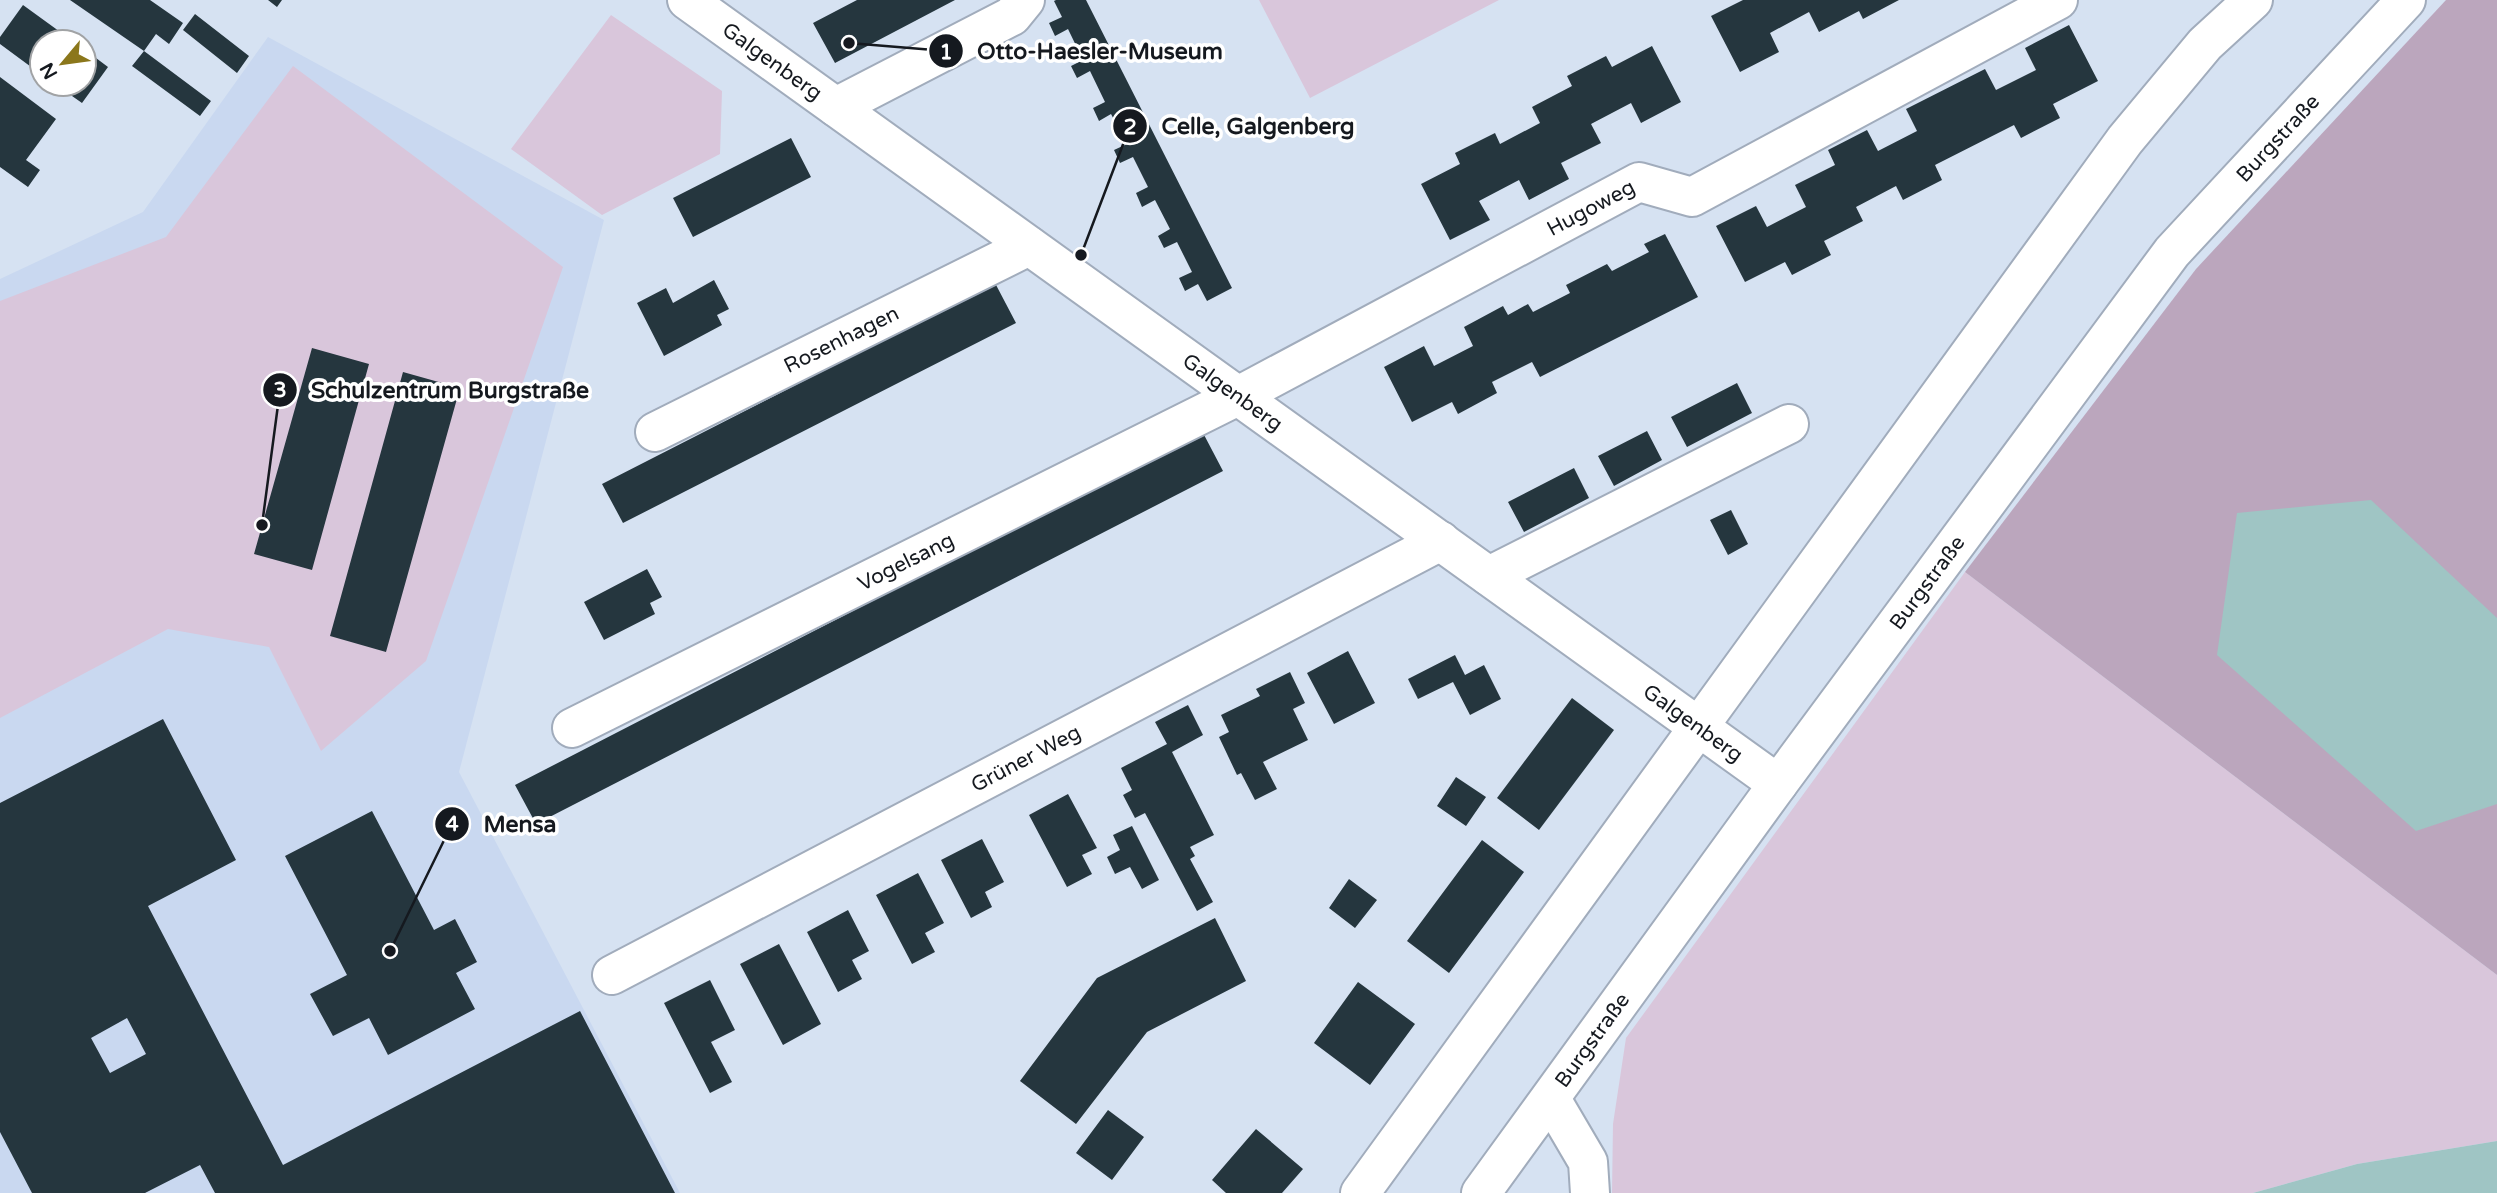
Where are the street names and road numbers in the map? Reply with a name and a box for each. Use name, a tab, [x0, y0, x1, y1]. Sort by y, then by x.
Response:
street label: Galgenberg	[717, 17, 827, 106]
street label: Burgstraße	[2231, 89, 2325, 187]
street label: Hugoweg	[1543, 174, 1639, 241]
street label: Rosenhagen	[780, 300, 903, 378]
street label: Galgenberg	[1178, 348, 1288, 436]
street label: Vogelsang	[853, 527, 958, 596]
street label: Burgstraße	[1884, 531, 1970, 635]
street label: Galgenberg	[1638, 679, 1748, 767]
street label: Grüner Weg	[967, 719, 1085, 797]
street label: Burgstraße	[1549, 988, 1635, 1092]

